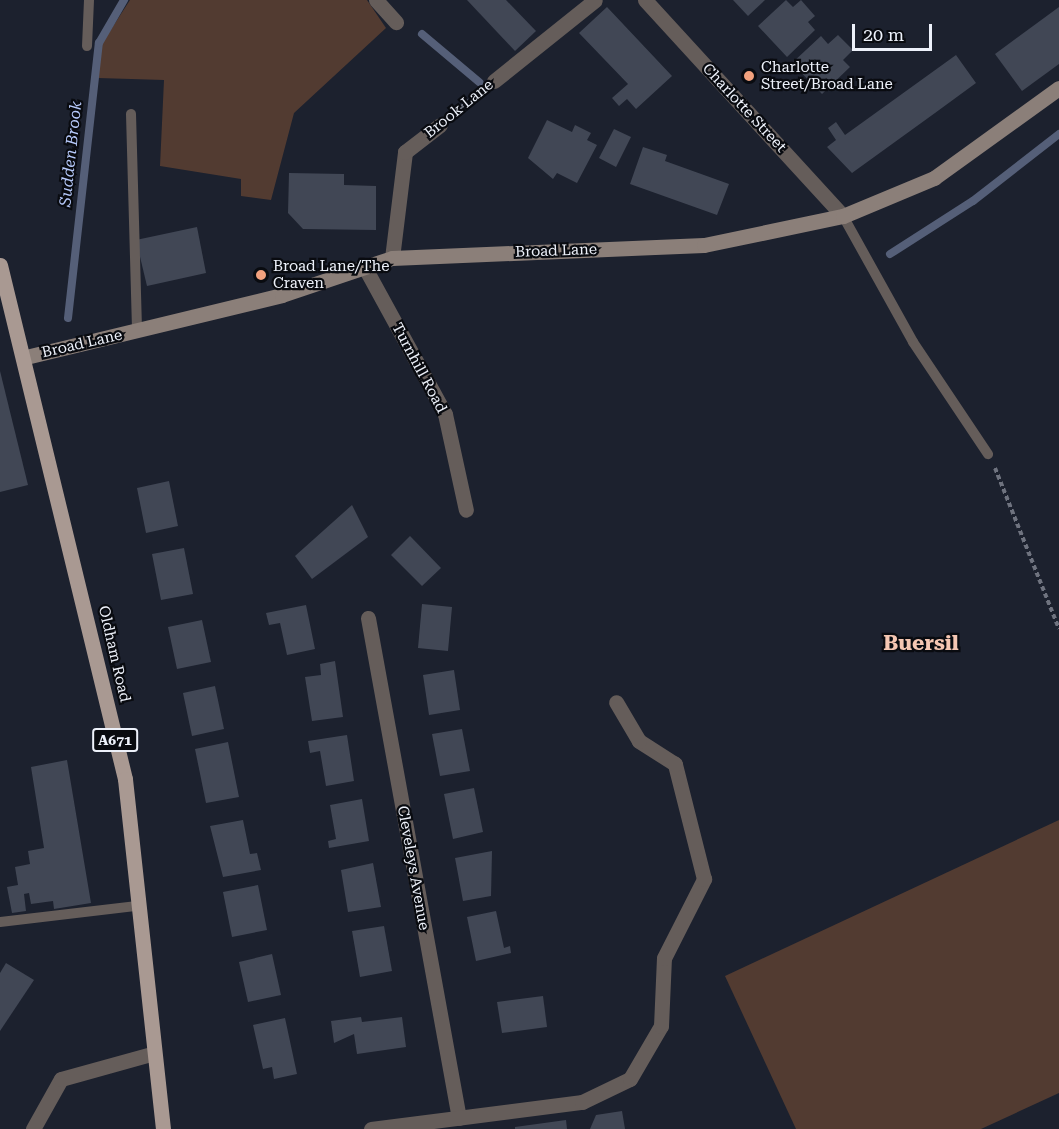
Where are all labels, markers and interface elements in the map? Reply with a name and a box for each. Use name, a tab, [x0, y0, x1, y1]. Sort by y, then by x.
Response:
scale bar	[855, 12, 934, 50]
text: 20 m	[863, 24, 904, 45]
place label: Charlotte Street/Broad Lane	[761, 58, 893, 93]
street label: Charlotte Street	[698, 60, 790, 156]
marker: Charlotte Street/Broad Lane	[742, 69, 756, 83]
street label: Brook Lane	[421, 76, 497, 142]
water label: Sudden Brook	[56, 100, 86, 208]
street label: Broad Lane	[515, 241, 597, 261]
place label: Broad Lane/The Craven	[273, 257, 389, 292]
marker: Broad Lane/The Craven	[254, 268, 268, 282]
street label: Turnhill Road	[388, 320, 450, 416]
street label: Broad Lane	[40, 326, 124, 362]
street label: Oldham Road	[94, 604, 134, 704]
district label: Buersil	[883, 630, 959, 656]
road number: A671	[91, 729, 139, 751]
street label: Cleveleys Avenue	[393, 804, 433, 932]

